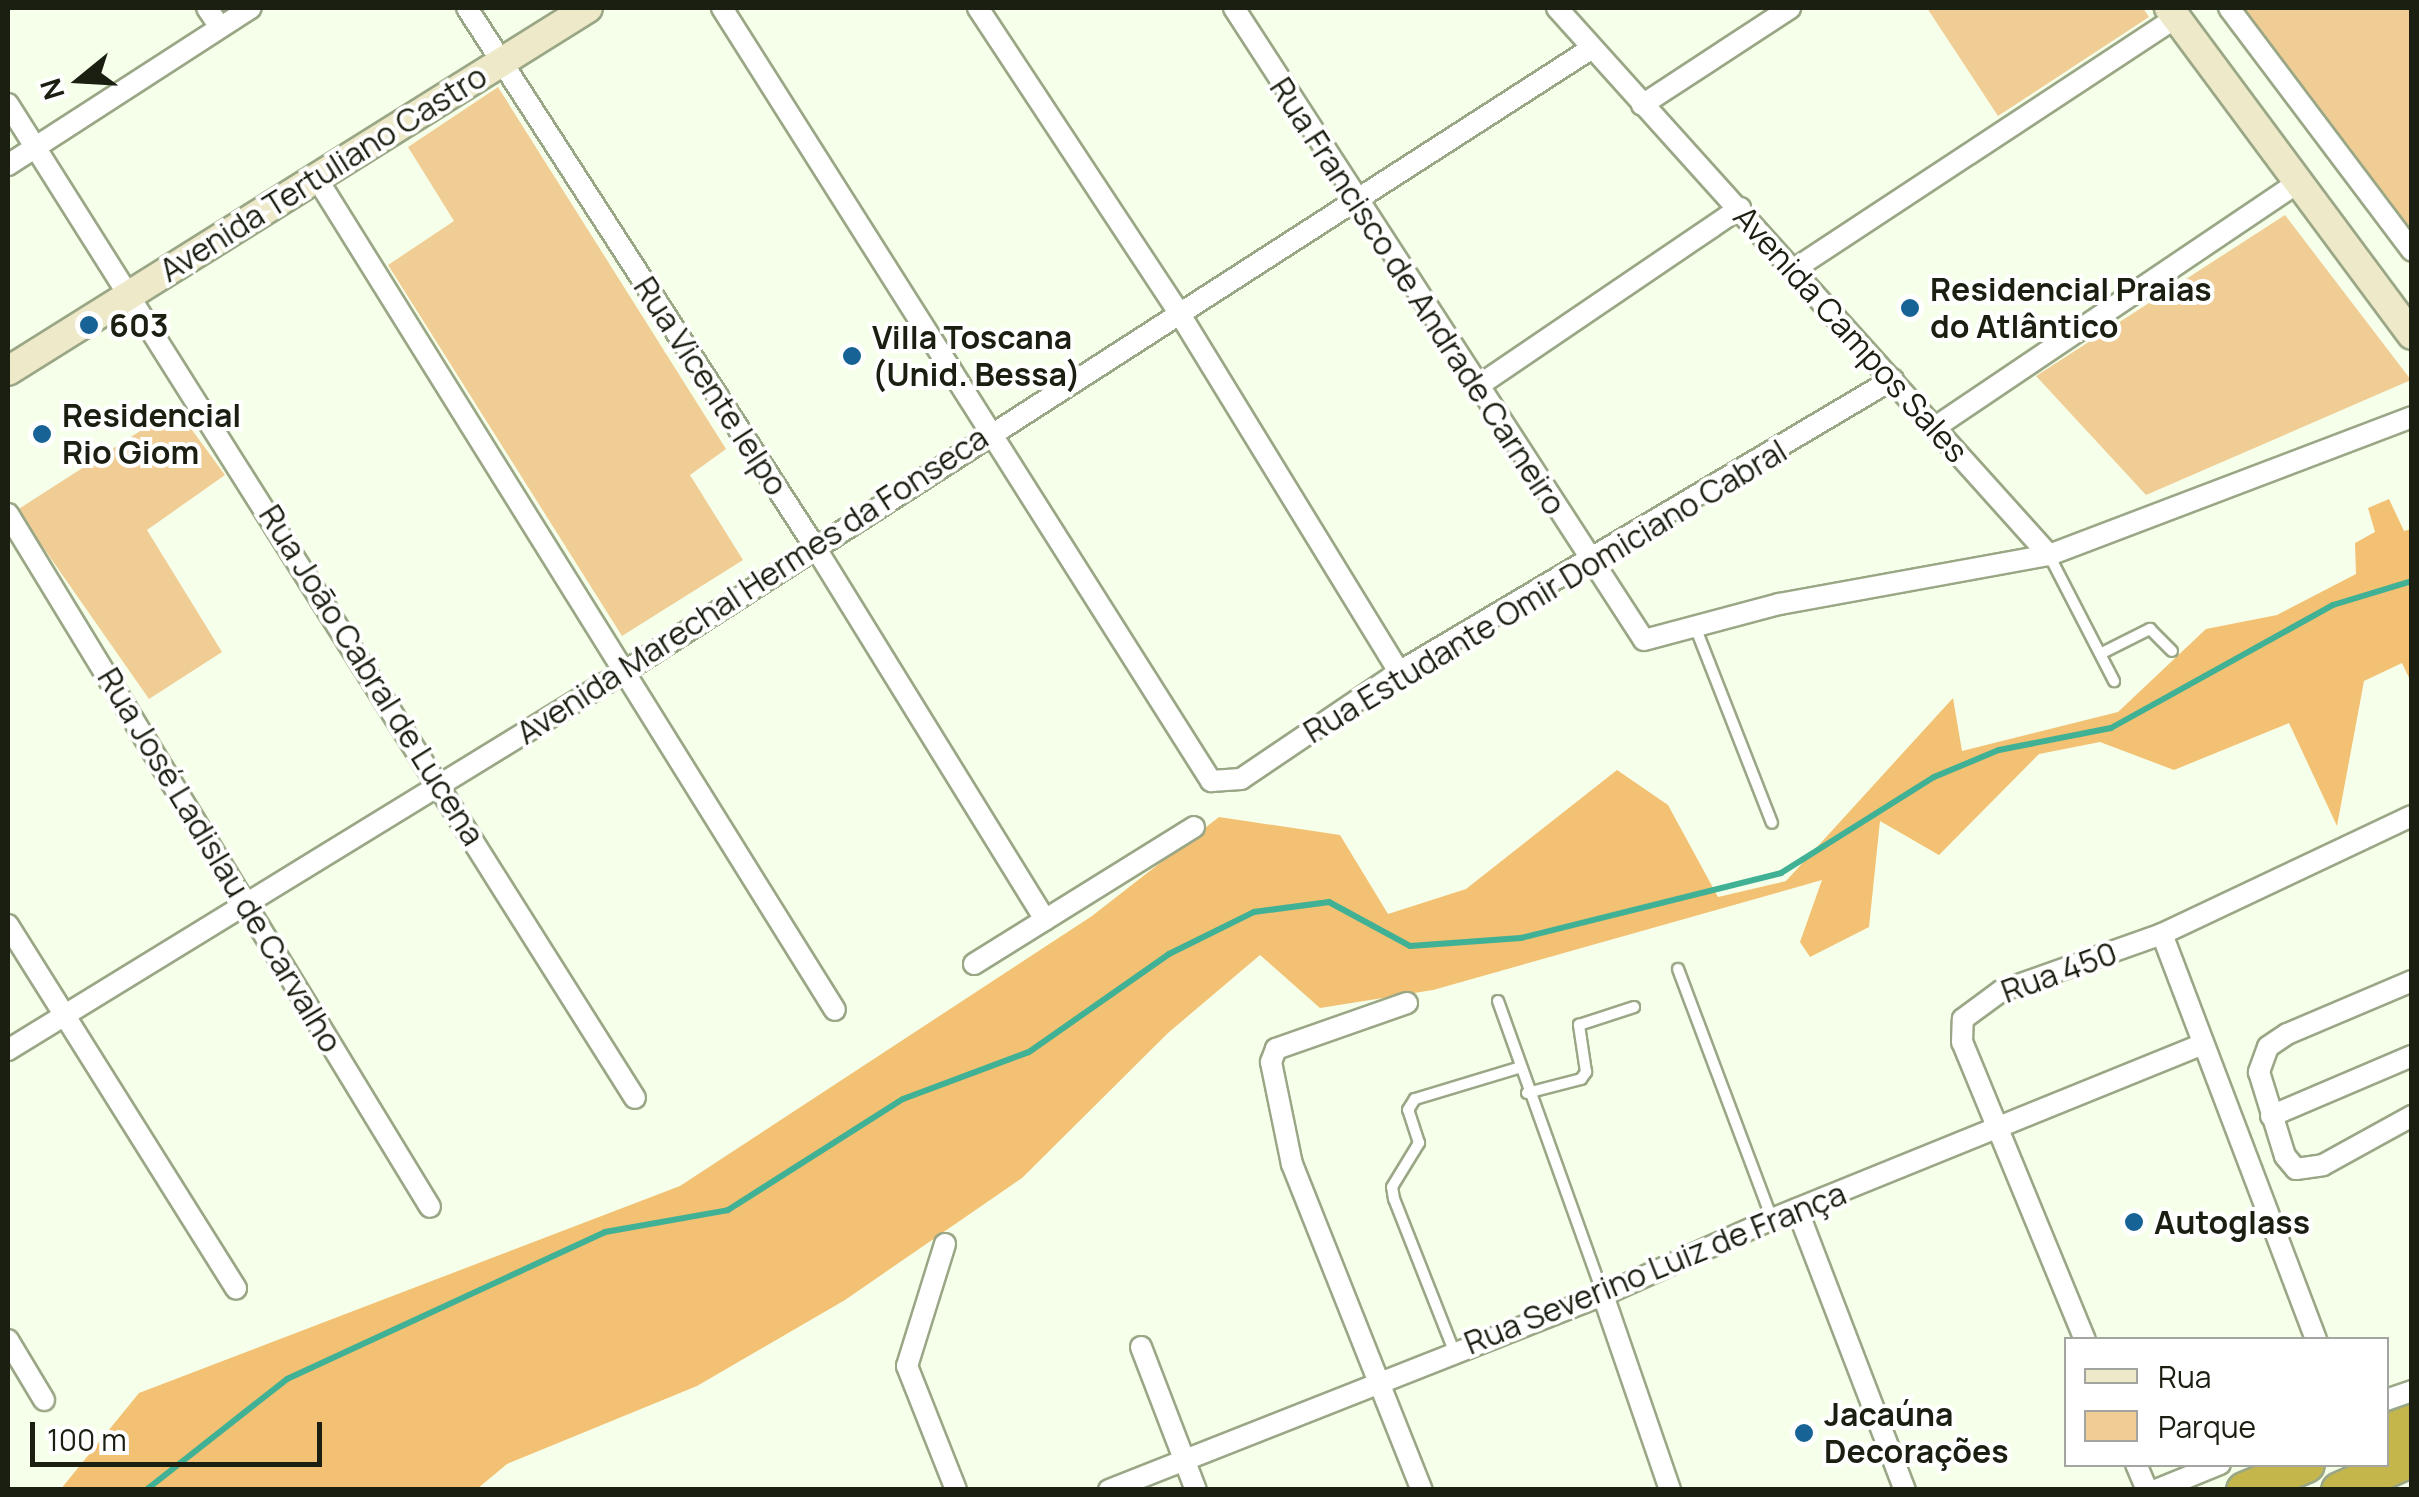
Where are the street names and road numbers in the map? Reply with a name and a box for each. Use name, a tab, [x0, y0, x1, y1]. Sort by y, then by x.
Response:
street label: Avenida Tertuliano Castro	[152, 56, 494, 290]
street label: Rua Francisco de Andrade Carneiro	[1262, 70, 1574, 522]
street label: Avenida Campos Sales	[1726, 198, 1976, 470]
street label: Rua Vicente Ielpo	[626, 270, 796, 502]
street label: Avenida Marechal Hermes da Fonseca	[509, 418, 995, 752]
street label: Rua Estudante Omir Domiciano Cabral	[1297, 431, 1793, 751]
street label: Rua João Cabral de Lucena	[251, 498, 493, 852]
street label: Rua José Ladislau de Carvalho	[90, 661, 350, 1059]
street label: Rua 450	[1996, 933, 2122, 1011]
street label: Rua Severino Luiz de França	[1459, 1174, 1851, 1362]

